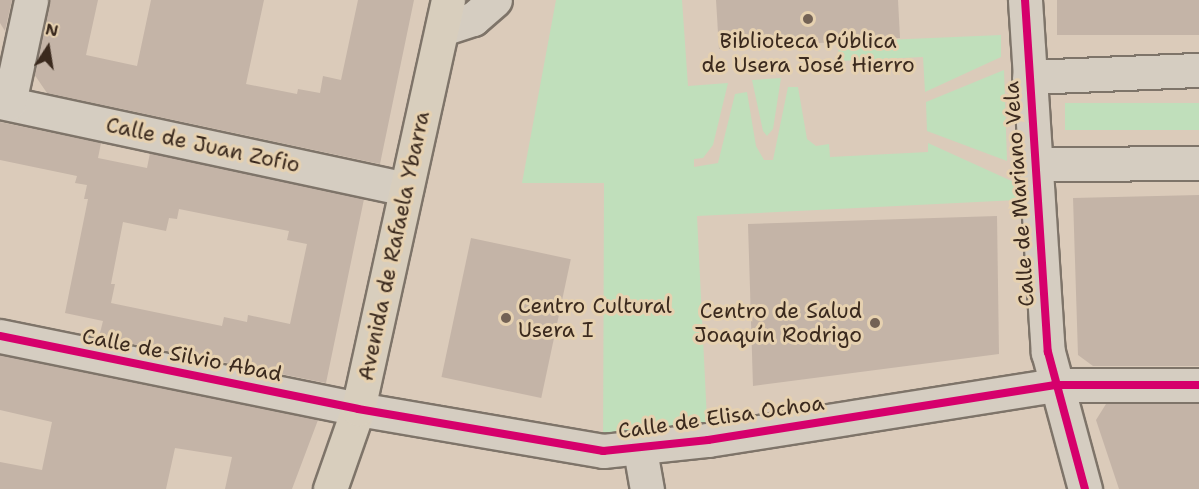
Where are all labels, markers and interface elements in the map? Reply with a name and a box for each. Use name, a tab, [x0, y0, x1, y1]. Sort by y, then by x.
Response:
marker: Biblioteca Pública de Usera José Hierro	[801, 12, 815, 26]
north arrow	[18, 18, 78, 78]
text: N	[43, 18, 60, 41]
place label: Biblioteca Pública de Usera José Hierro	[701, 28, 915, 78]
street label: Calle de Mariano Vela	[999, 80, 1039, 308]
street label: Avenida de Rafaela Ybarra	[353, 109, 435, 383]
street label: Calle de Juan Zofio	[104, 112, 302, 178]
place label: Centro Cultural Usera I	[518, 293, 672, 343]
place label: Centro de Salud Joaquín Rodrigo	[694, 298, 862, 348]
marker: Centro Cultural Usera I	[499, 311, 513, 325]
marker: Centro de Salud Joaquín Rodrigo	[866, 314, 884, 332]
street label: Calle de Silvio Abad	[80, 323, 284, 387]
street label: Calle de Elisa Ochoa	[616, 390, 826, 444]

